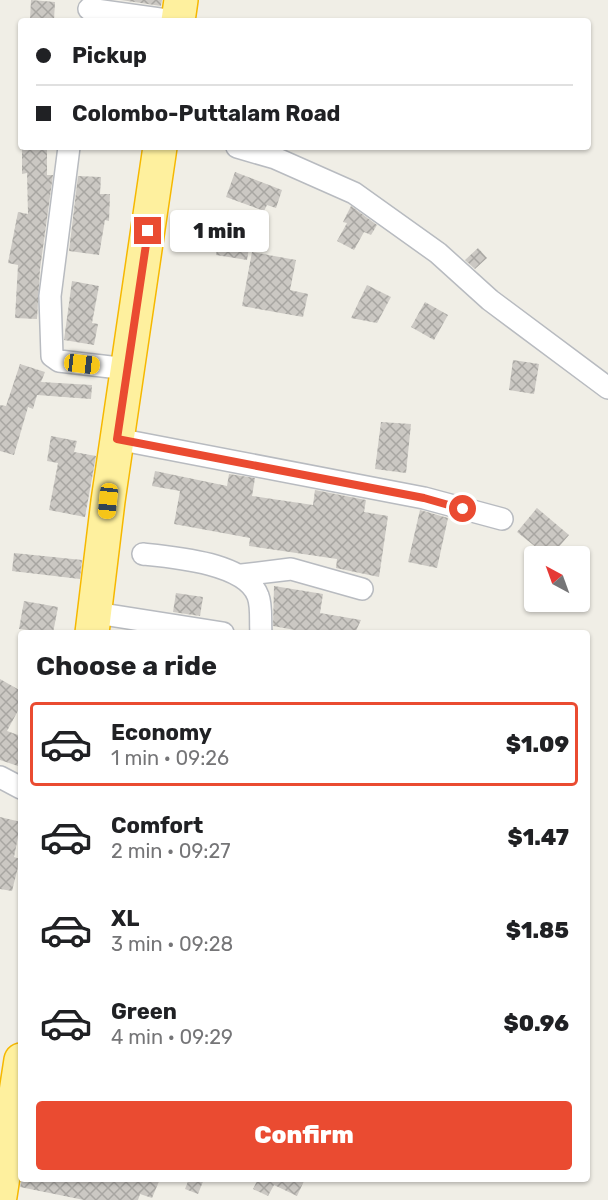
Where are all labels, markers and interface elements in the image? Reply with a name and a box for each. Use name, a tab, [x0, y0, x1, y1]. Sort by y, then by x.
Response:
text: Pickup	[72, 42, 147, 69]
text: Colombo-Puttalam Road	[72, 100, 341, 127]
callout: 1 min	[169, 210, 268, 252]
route end	[134, 217, 161, 244]
text: 1 min	[193, 219, 246, 243]
car	[63, 353, 101, 375]
car	[97, 482, 119, 520]
route start	[449, 495, 476, 522]
north arrow	[524, 546, 590, 612]
map controls	[524, 546, 590, 612]
text: Choose a ride	[36, 650, 217, 682]
icon: car	[39, 717, 93, 771]
text: Economy	[111, 719, 212, 746]
text: $1.09	[506, 731, 569, 758]
text: 1 min · 09:26	[111, 746, 229, 770]
icon: car	[39, 810, 93, 864]
text: Comfort	[111, 812, 203, 839]
text: $1.47	[508, 824, 569, 851]
text: 2 min · 09:27	[111, 839, 230, 863]
icon: car	[39, 903, 93, 957]
text: XL	[111, 905, 139, 932]
text: $1.85	[506, 917, 569, 944]
text: 3 min · 09:28	[111, 932, 233, 956]
icon: car	[39, 996, 93, 1050]
text: Green	[111, 998, 177, 1025]
text: $0.96	[504, 1010, 569, 1037]
text: 4 min · 09:29	[111, 1025, 233, 1049]
button: Confirm	[36, 1101, 572, 1170]

